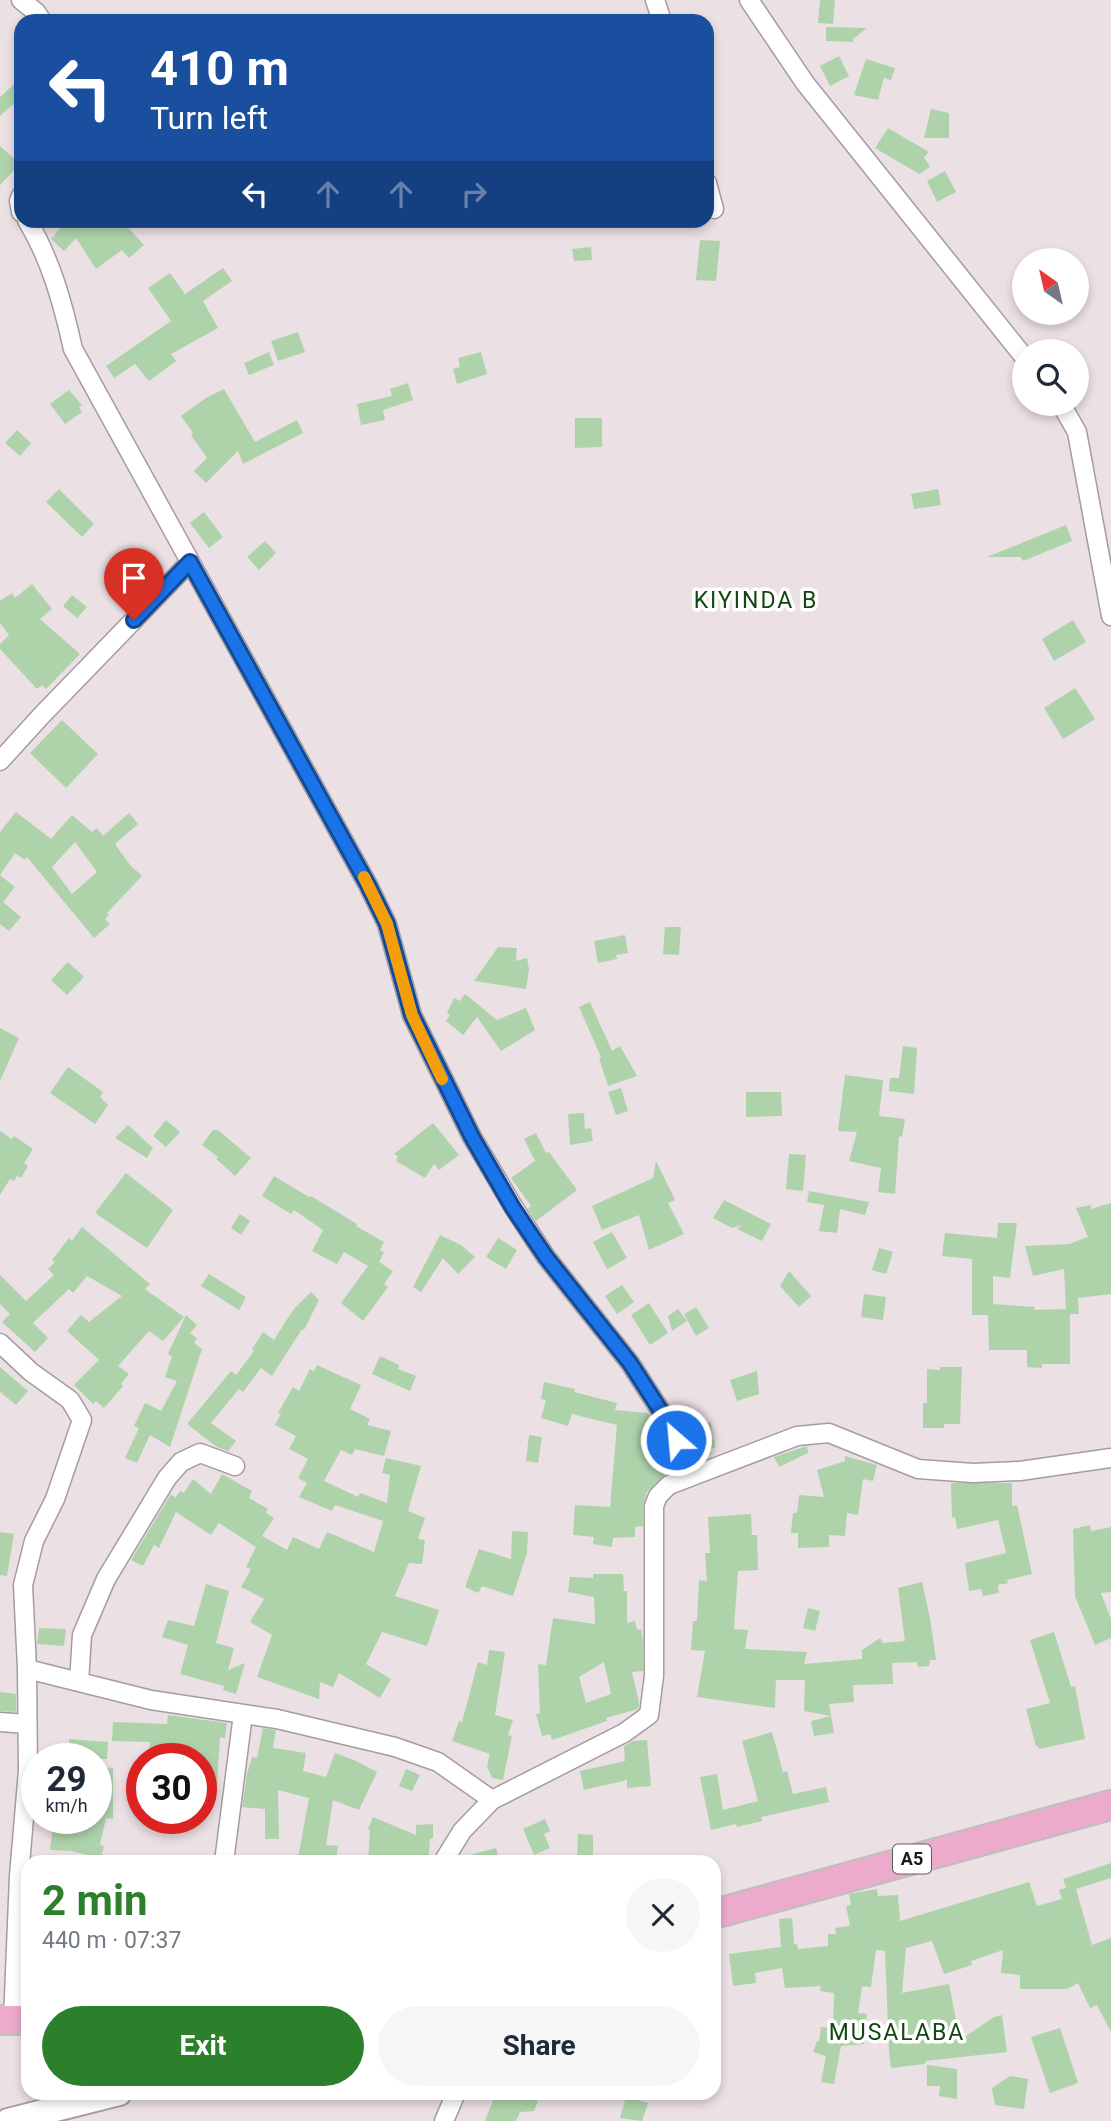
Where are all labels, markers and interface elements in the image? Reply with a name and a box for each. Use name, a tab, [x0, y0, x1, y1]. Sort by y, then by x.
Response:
text: 410 m	[150, 40, 289, 97]
icon: left	[35, 42, 126, 133]
text: Turn left	[150, 99, 268, 137]
icon: left	[236, 175, 274, 213]
icon: ahead	[309, 175, 347, 213]
icon: ahead	[382, 175, 420, 213]
icon: right	[455, 175, 493, 213]
north arrow	[1012, 248, 1088, 326]
map controls	[1012, 248, 1089, 416]
button: search	[1012, 339, 1089, 416]
pin	[104, 548, 164, 620]
icon: arrive	[115, 559, 153, 597]
district label: KIYINDA B	[694, 587, 818, 614]
position arrow	[639, 1403, 713, 1477]
speed limit sign: 30	[126, 1743, 217, 1834]
text: 29	[46, 1759, 87, 1800]
text: km/h	[45, 1795, 88, 1816]
road number: A5	[893, 1844, 931, 1873]
text: 2 min	[42, 1876, 148, 1925]
button: close	[626, 1878, 700, 1952]
text: 440 m · 07:37	[42, 1927, 181, 1954]
button: Exit	[42, 2006, 364, 2086]
button: Share	[378, 2006, 700, 2086]
district label: MUSALABA	[829, 2019, 965, 2046]

